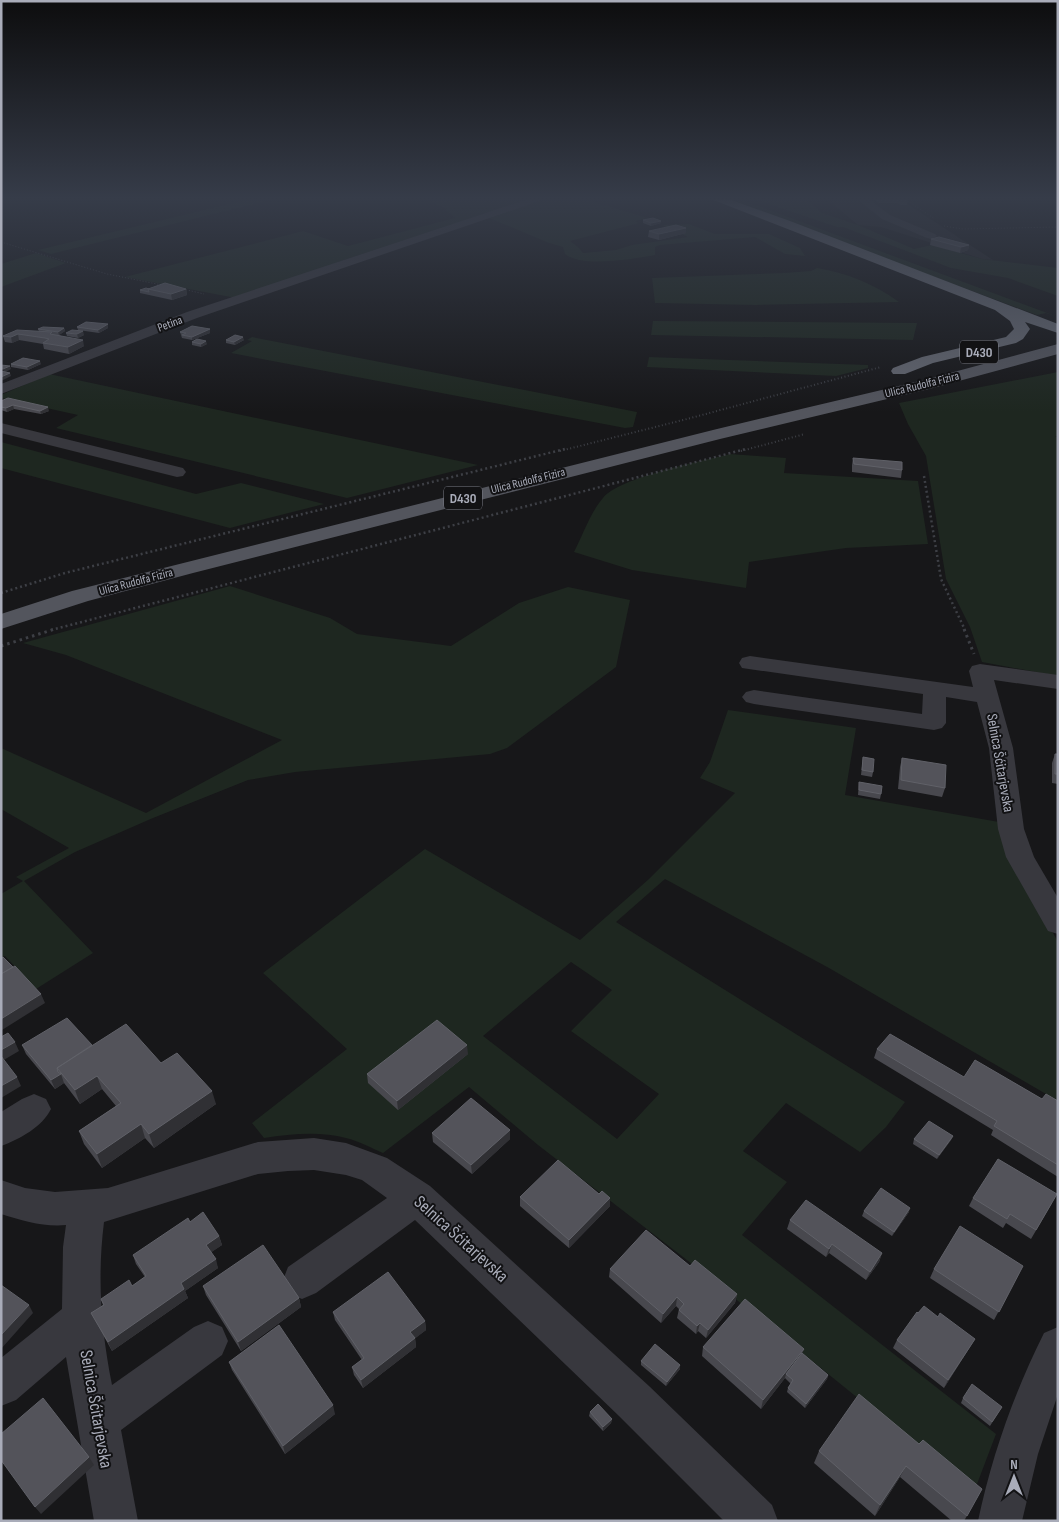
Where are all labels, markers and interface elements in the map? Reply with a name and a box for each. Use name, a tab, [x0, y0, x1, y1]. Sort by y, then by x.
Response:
street label: Petina	[155, 312, 185, 335]
road number: D430	[960, 341, 998, 364]
street label: Ulica Rudolfa Fizira	[883, 368, 961, 401]
street label: Ulica Rudolfa Fizira	[489, 464, 567, 497]
road number: D430	[444, 486, 482, 509]
street label: Ulica Rudolfa Fizira	[97, 565, 175, 599]
street label: Selnica Šćitarjevska	[982, 712, 1018, 814]
street label: Selnica Šćitarjevska	[410, 1191, 512, 1287]
street label: Selnica Šćitarjevska	[75, 1348, 117, 1470]
north arrow	[989, 1452, 1039, 1502]
text: N	[1010, 1456, 1018, 1473]

